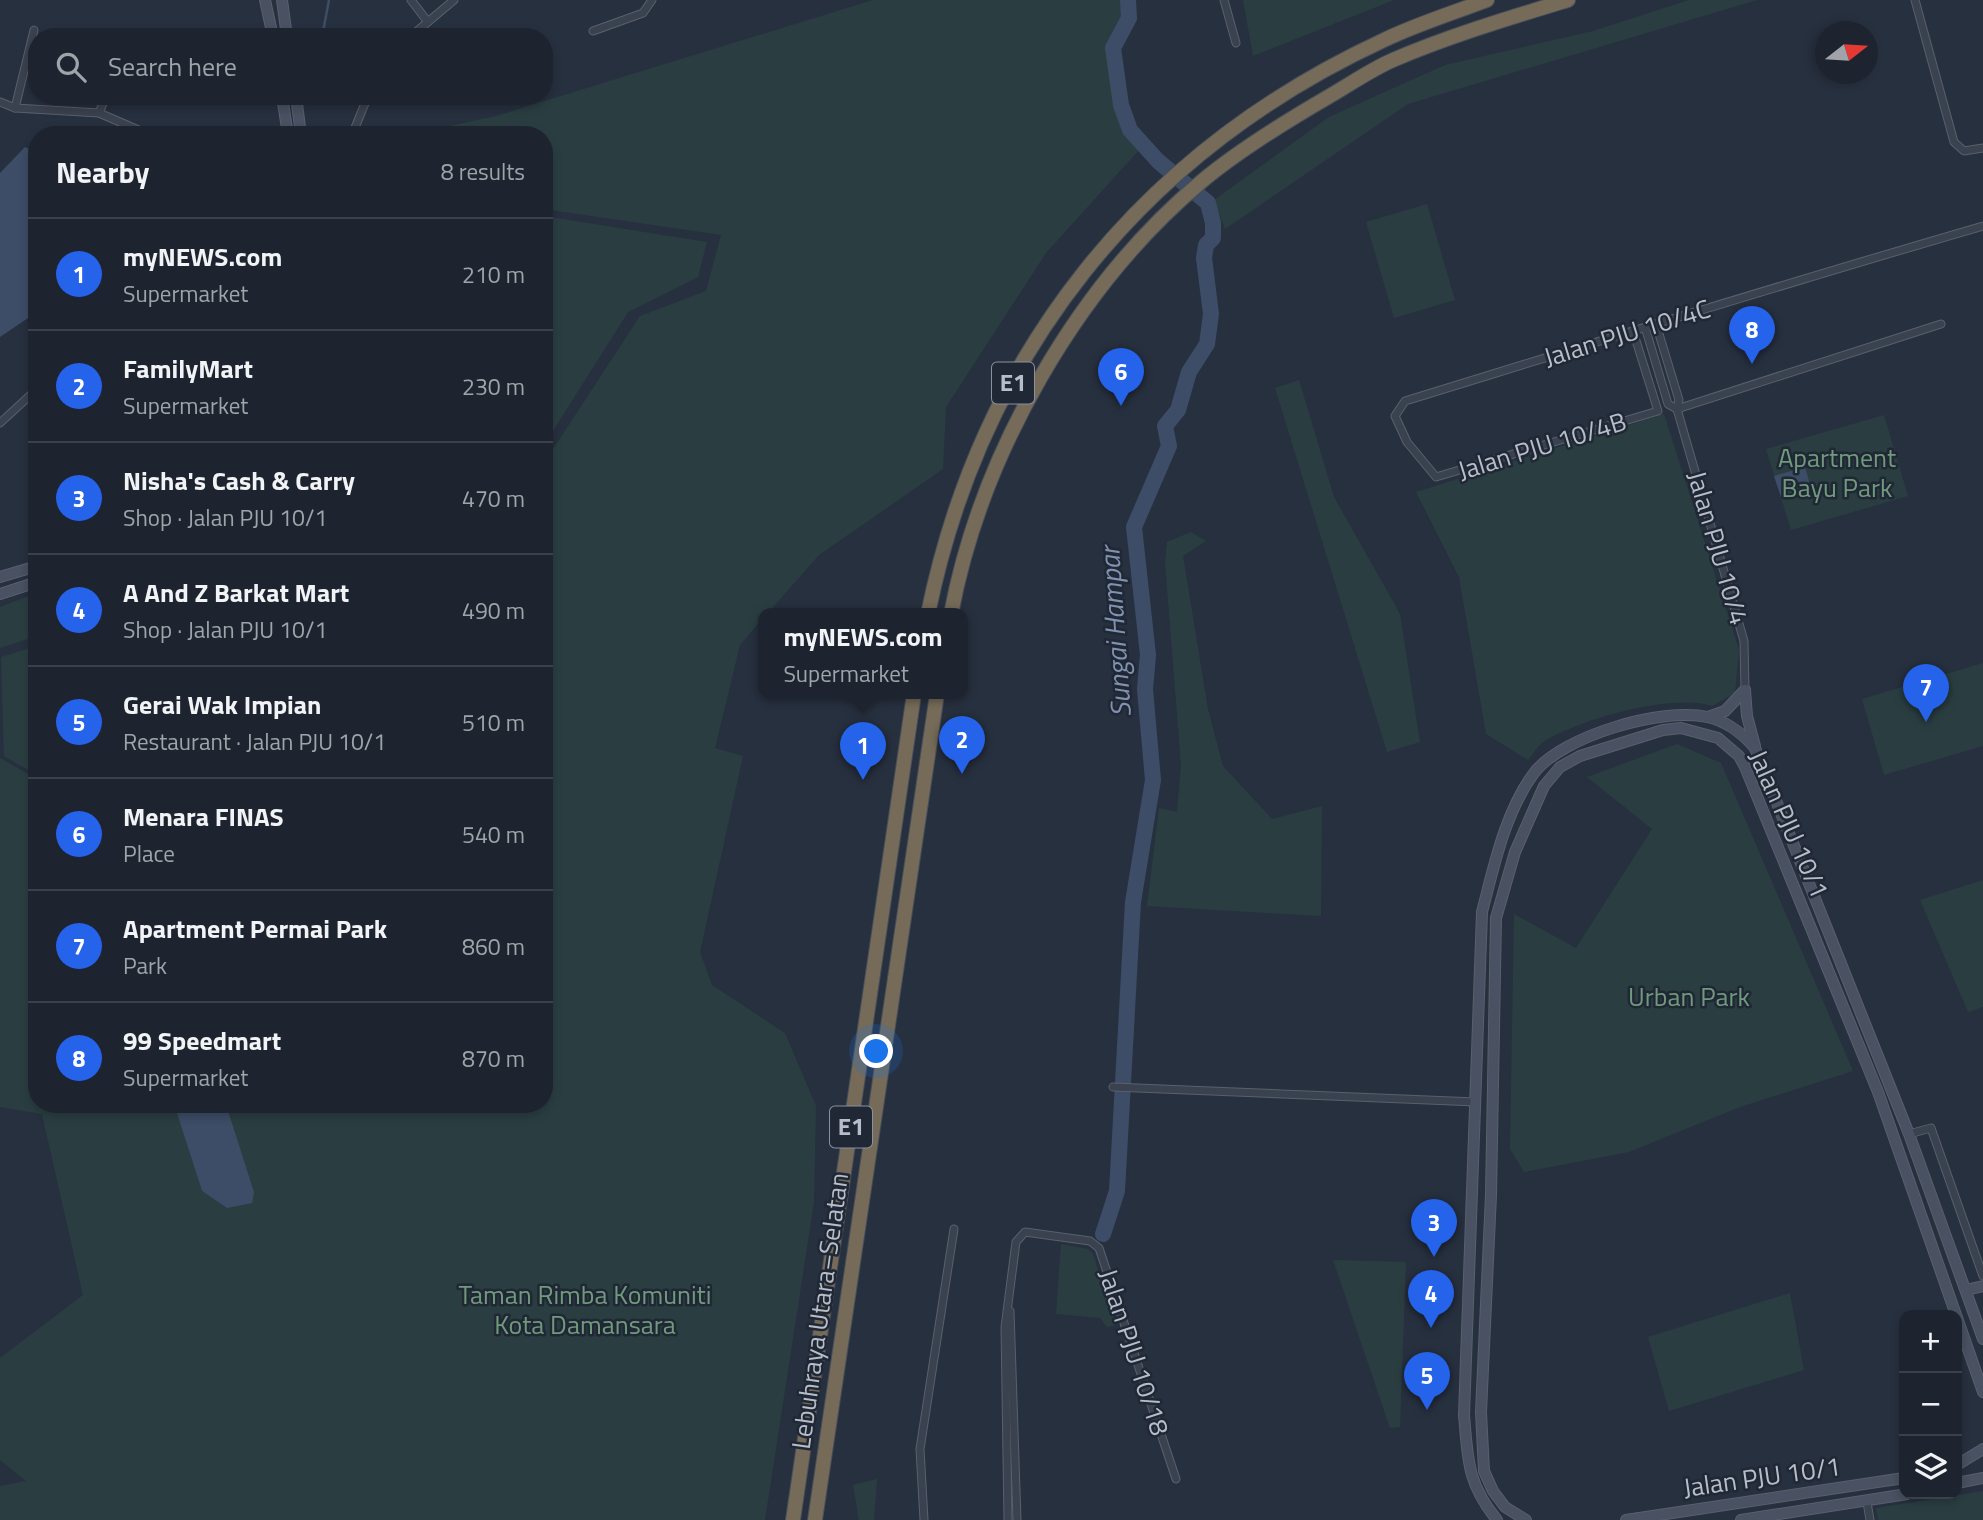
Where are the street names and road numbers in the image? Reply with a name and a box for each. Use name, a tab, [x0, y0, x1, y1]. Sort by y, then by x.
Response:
street label: Jalan PJU 10/4C	[1539, 289, 1715, 376]
road number: E1	[992, 362, 1034, 404]
street label: Jalan PJU 10/4B	[1453, 401, 1631, 490]
street label: Jalan PJU 10/4	[1678, 466, 1759, 629]
street label: Jalan PJU 10/1	[1739, 744, 1839, 904]
road number: E1	[830, 1106, 872, 1148]
street label: Lebuhraya Utara–Selatan	[781, 1170, 858, 1452]
street label: Jalan PJU 10/18	[1089, 1264, 1180, 1440]
street label: Jalan PJU 10/1	[1681, 1446, 1843, 1507]

